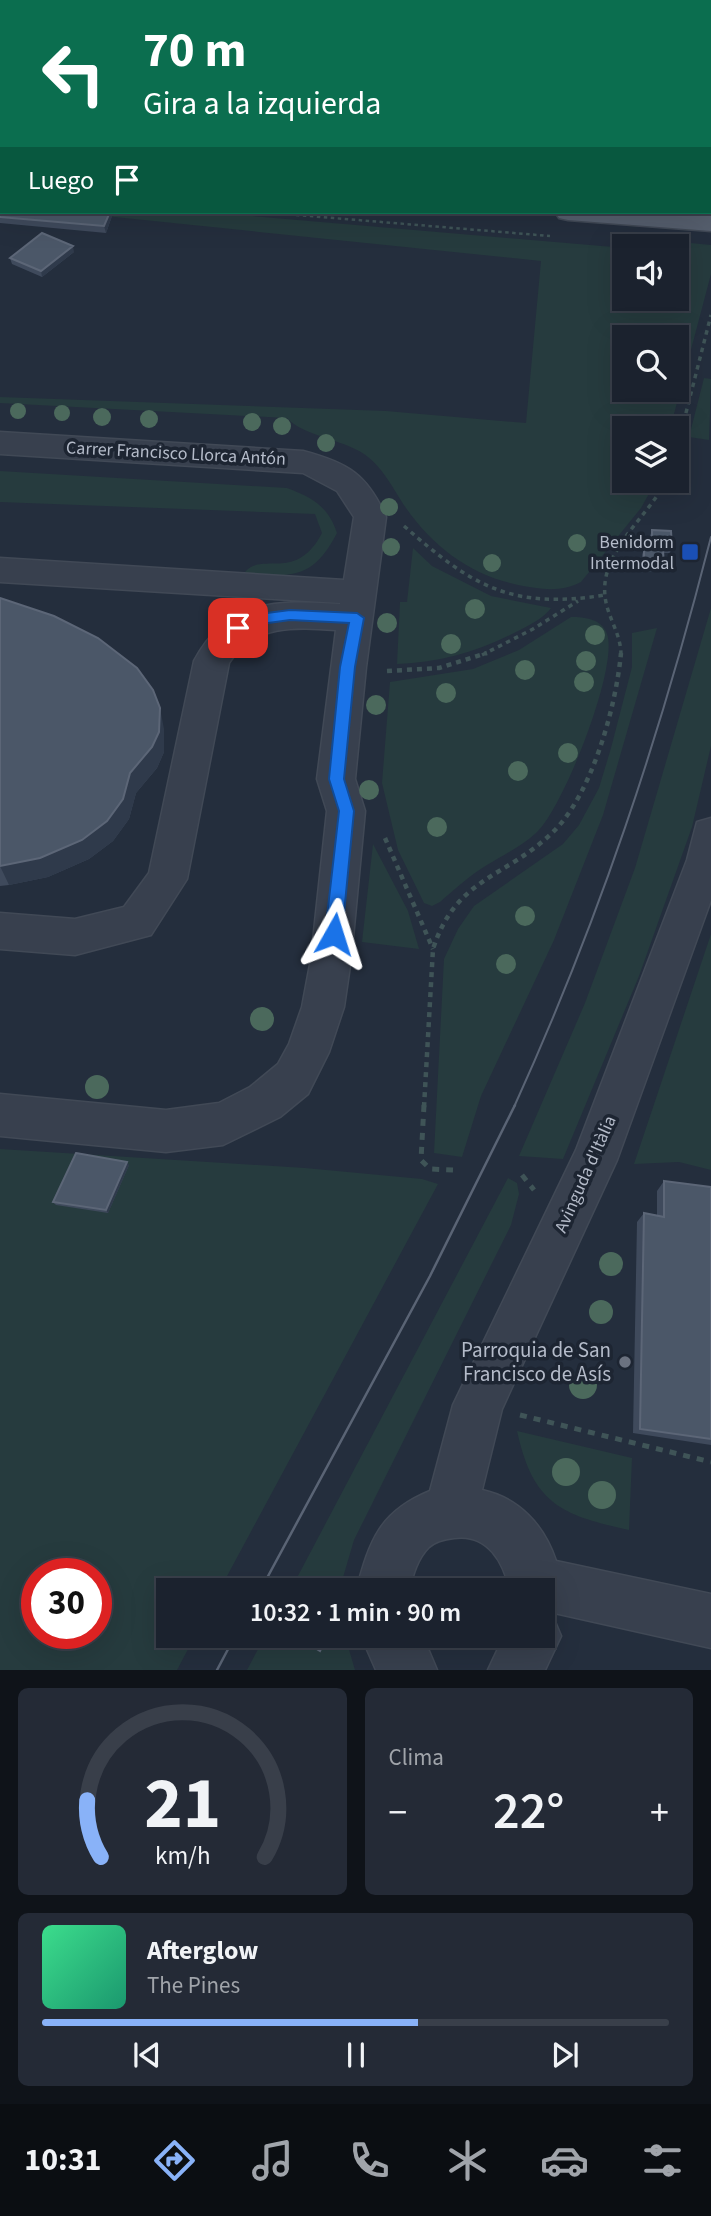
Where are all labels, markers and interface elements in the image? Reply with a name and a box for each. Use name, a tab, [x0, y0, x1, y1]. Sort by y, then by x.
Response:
text: 70 m	[143, 16, 247, 86]
icon: left	[28, 28, 119, 119]
text: Gira a la izquierda	[143, 81, 381, 127]
icon: arrive	[108, 161, 146, 199]
text: Luego	[28, 162, 94, 199]
map controls	[612, 234, 689, 493]
button: sound	[612, 234, 689, 311]
button: search	[612, 325, 689, 402]
button: layers	[612, 416, 689, 493]
street label: Carrer Francisco Llorca Antón	[65, 435, 286, 472]
place label: Benidorm Intermodal	[590, 530, 674, 576]
marker: Benidorm Intermodal	[680, 542, 700, 562]
pin	[208, 598, 268, 658]
icon: arrive	[219, 609, 257, 647]
position arrow	[297, 897, 371, 971]
street label: Avinguda d'Itàlia	[548, 1112, 622, 1237]
place label: Parroquia de San Francisco de Asís	[461, 1335, 611, 1389]
marker: Parroquia de San Francisco de Asís	[617, 1354, 633, 1370]
speed limit sign: 30	[21, 1558, 112, 1649]
text: 10:32 · 1 min · 90 m	[250, 1594, 461, 1631]
text: Clima	[389, 1741, 444, 1774]
text: 21	[144, 1753, 221, 1857]
text: 22°	[493, 1775, 564, 1849]
text: −	[389, 1786, 407, 1840]
text: +	[650, 1786, 669, 1840]
text: km/h	[155, 1838, 210, 1874]
text: Afterglow	[147, 1932, 258, 1969]
text: The Pines	[147, 1969, 240, 2002]
icon: previous	[128, 2036, 166, 2074]
icon: pause	[337, 2036, 375, 2074]
icon: next	[546, 2036, 584, 2074]
icon: directions	[150, 2136, 199, 2185]
icon: music	[248, 2136, 297, 2185]
icon: phone	[345, 2136, 394, 2185]
icon: climate	[443, 2136, 492, 2185]
icon: car	[540, 2136, 589, 2185]
icon: filters	[638, 2136, 687, 2185]
text: 10:31	[24, 2137, 101, 2183]

